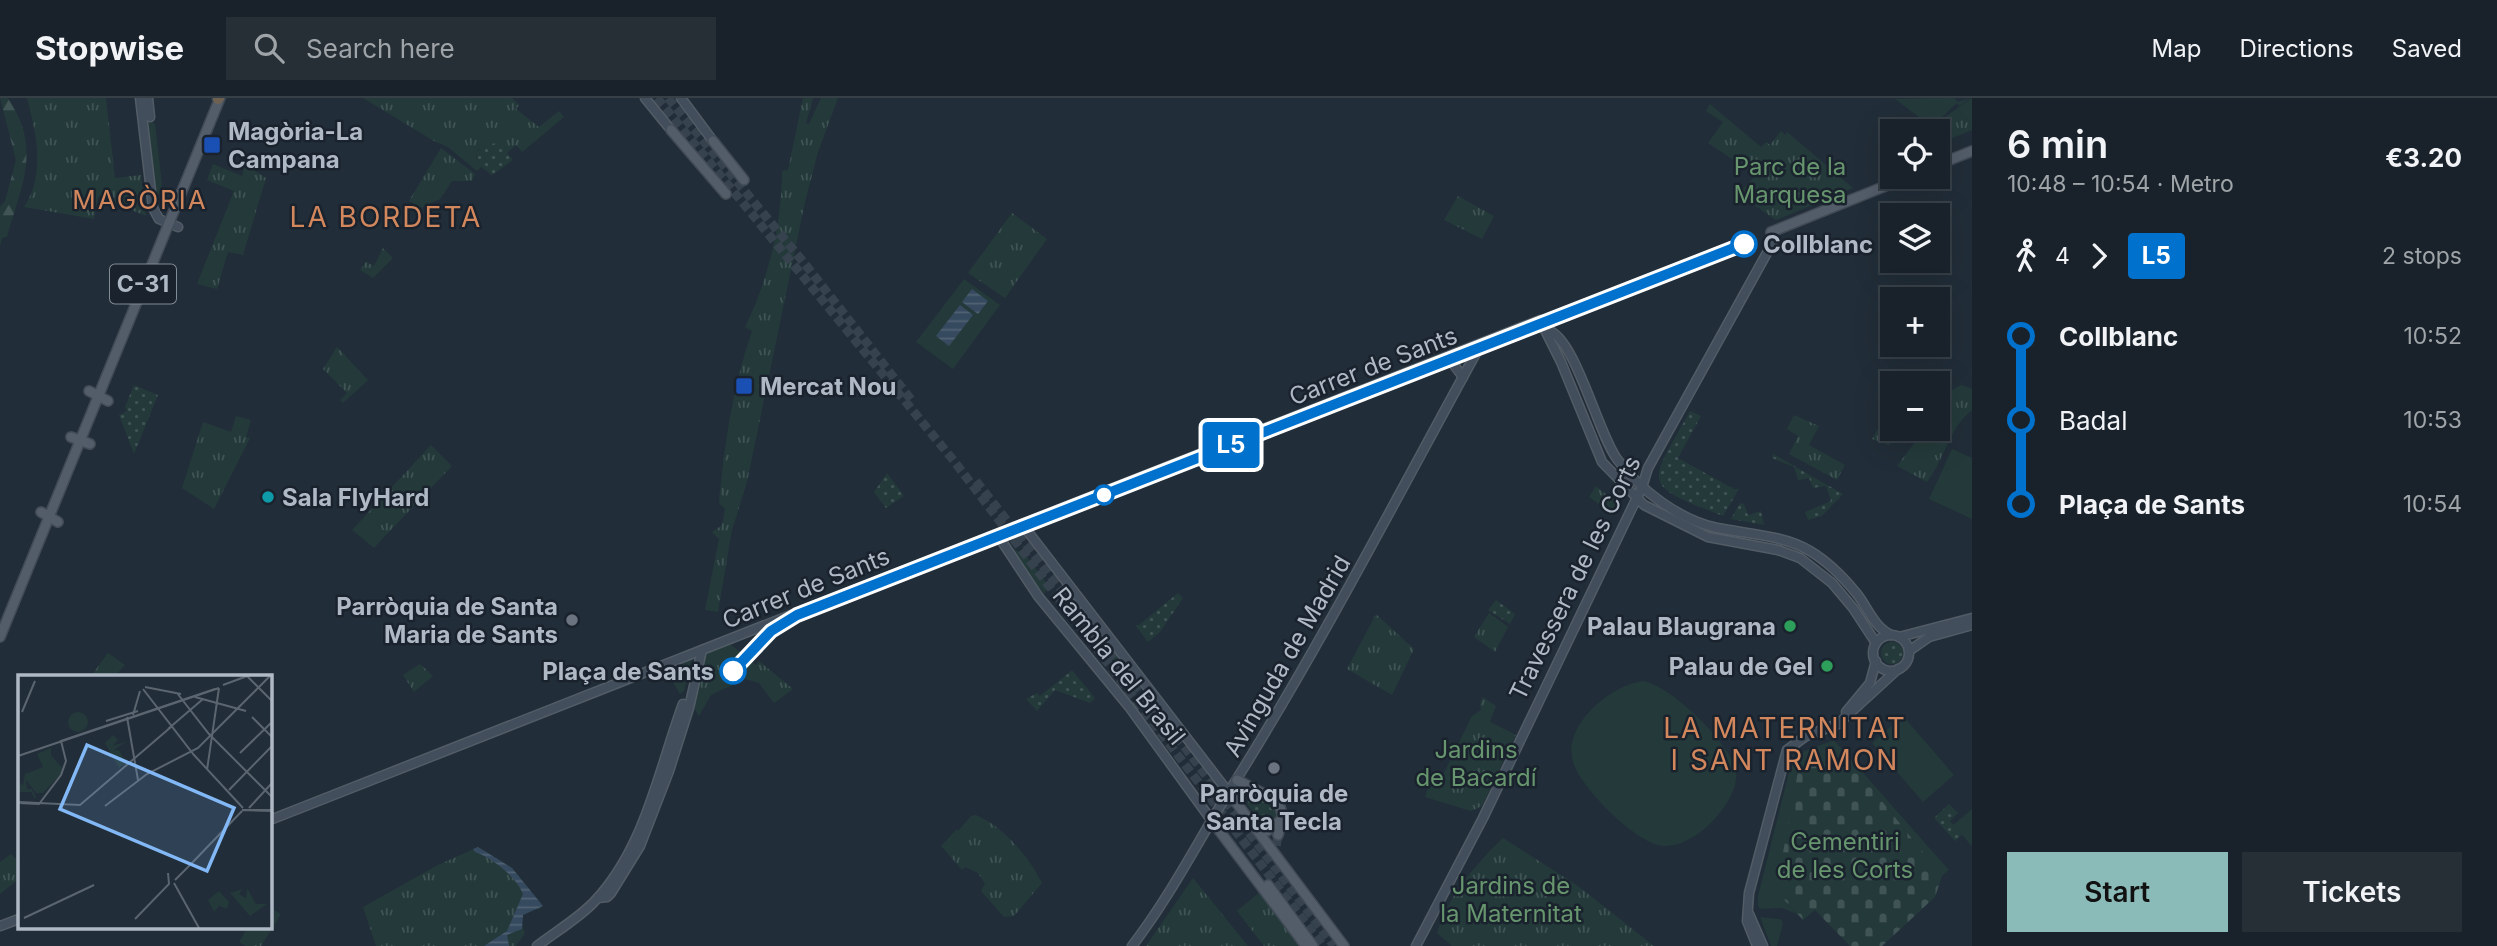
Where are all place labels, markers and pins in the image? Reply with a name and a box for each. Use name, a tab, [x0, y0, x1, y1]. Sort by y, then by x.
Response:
place label: Magòria-La Campana	[228, 117, 363, 174]
marker: Magòria-La Campana	[202, 135, 222, 155]
place label: Collblanc	[1763, 230, 1873, 259]
marker: Collblanc	[1731, 231, 1757, 257]
place label: Mercat Nou	[760, 372, 897, 401]
marker: Mercat Nou	[734, 376, 754, 396]
place label: Sala FlyHard	[282, 483, 429, 512]
unlabelled marker	[1094, 485, 1114, 505]
marker: Sala FlyHard	[260, 489, 276, 505]
place label: Parròquia de Santa Maria de Sants	[336, 592, 558, 649]
marker: Parròquia de Santa Maria de Sants	[564, 612, 580, 628]
place label: Palau Blaugrana	[1587, 612, 1776, 641]
marker: Palau Blaugrana	[1782, 618, 1798, 634]
place label: Palau de Gel	[1669, 652, 1813, 681]
place label: Plaça de Sants	[542, 657, 714, 686]
marker: Plaça de Sants	[720, 658, 746, 684]
marker: Palau de Gel	[1819, 658, 1835, 674]
marker: Parròquia de Santa Tecla	[1266, 760, 1282, 776]
place label: Parròquia de Santa Tecla	[1200, 779, 1348, 836]

